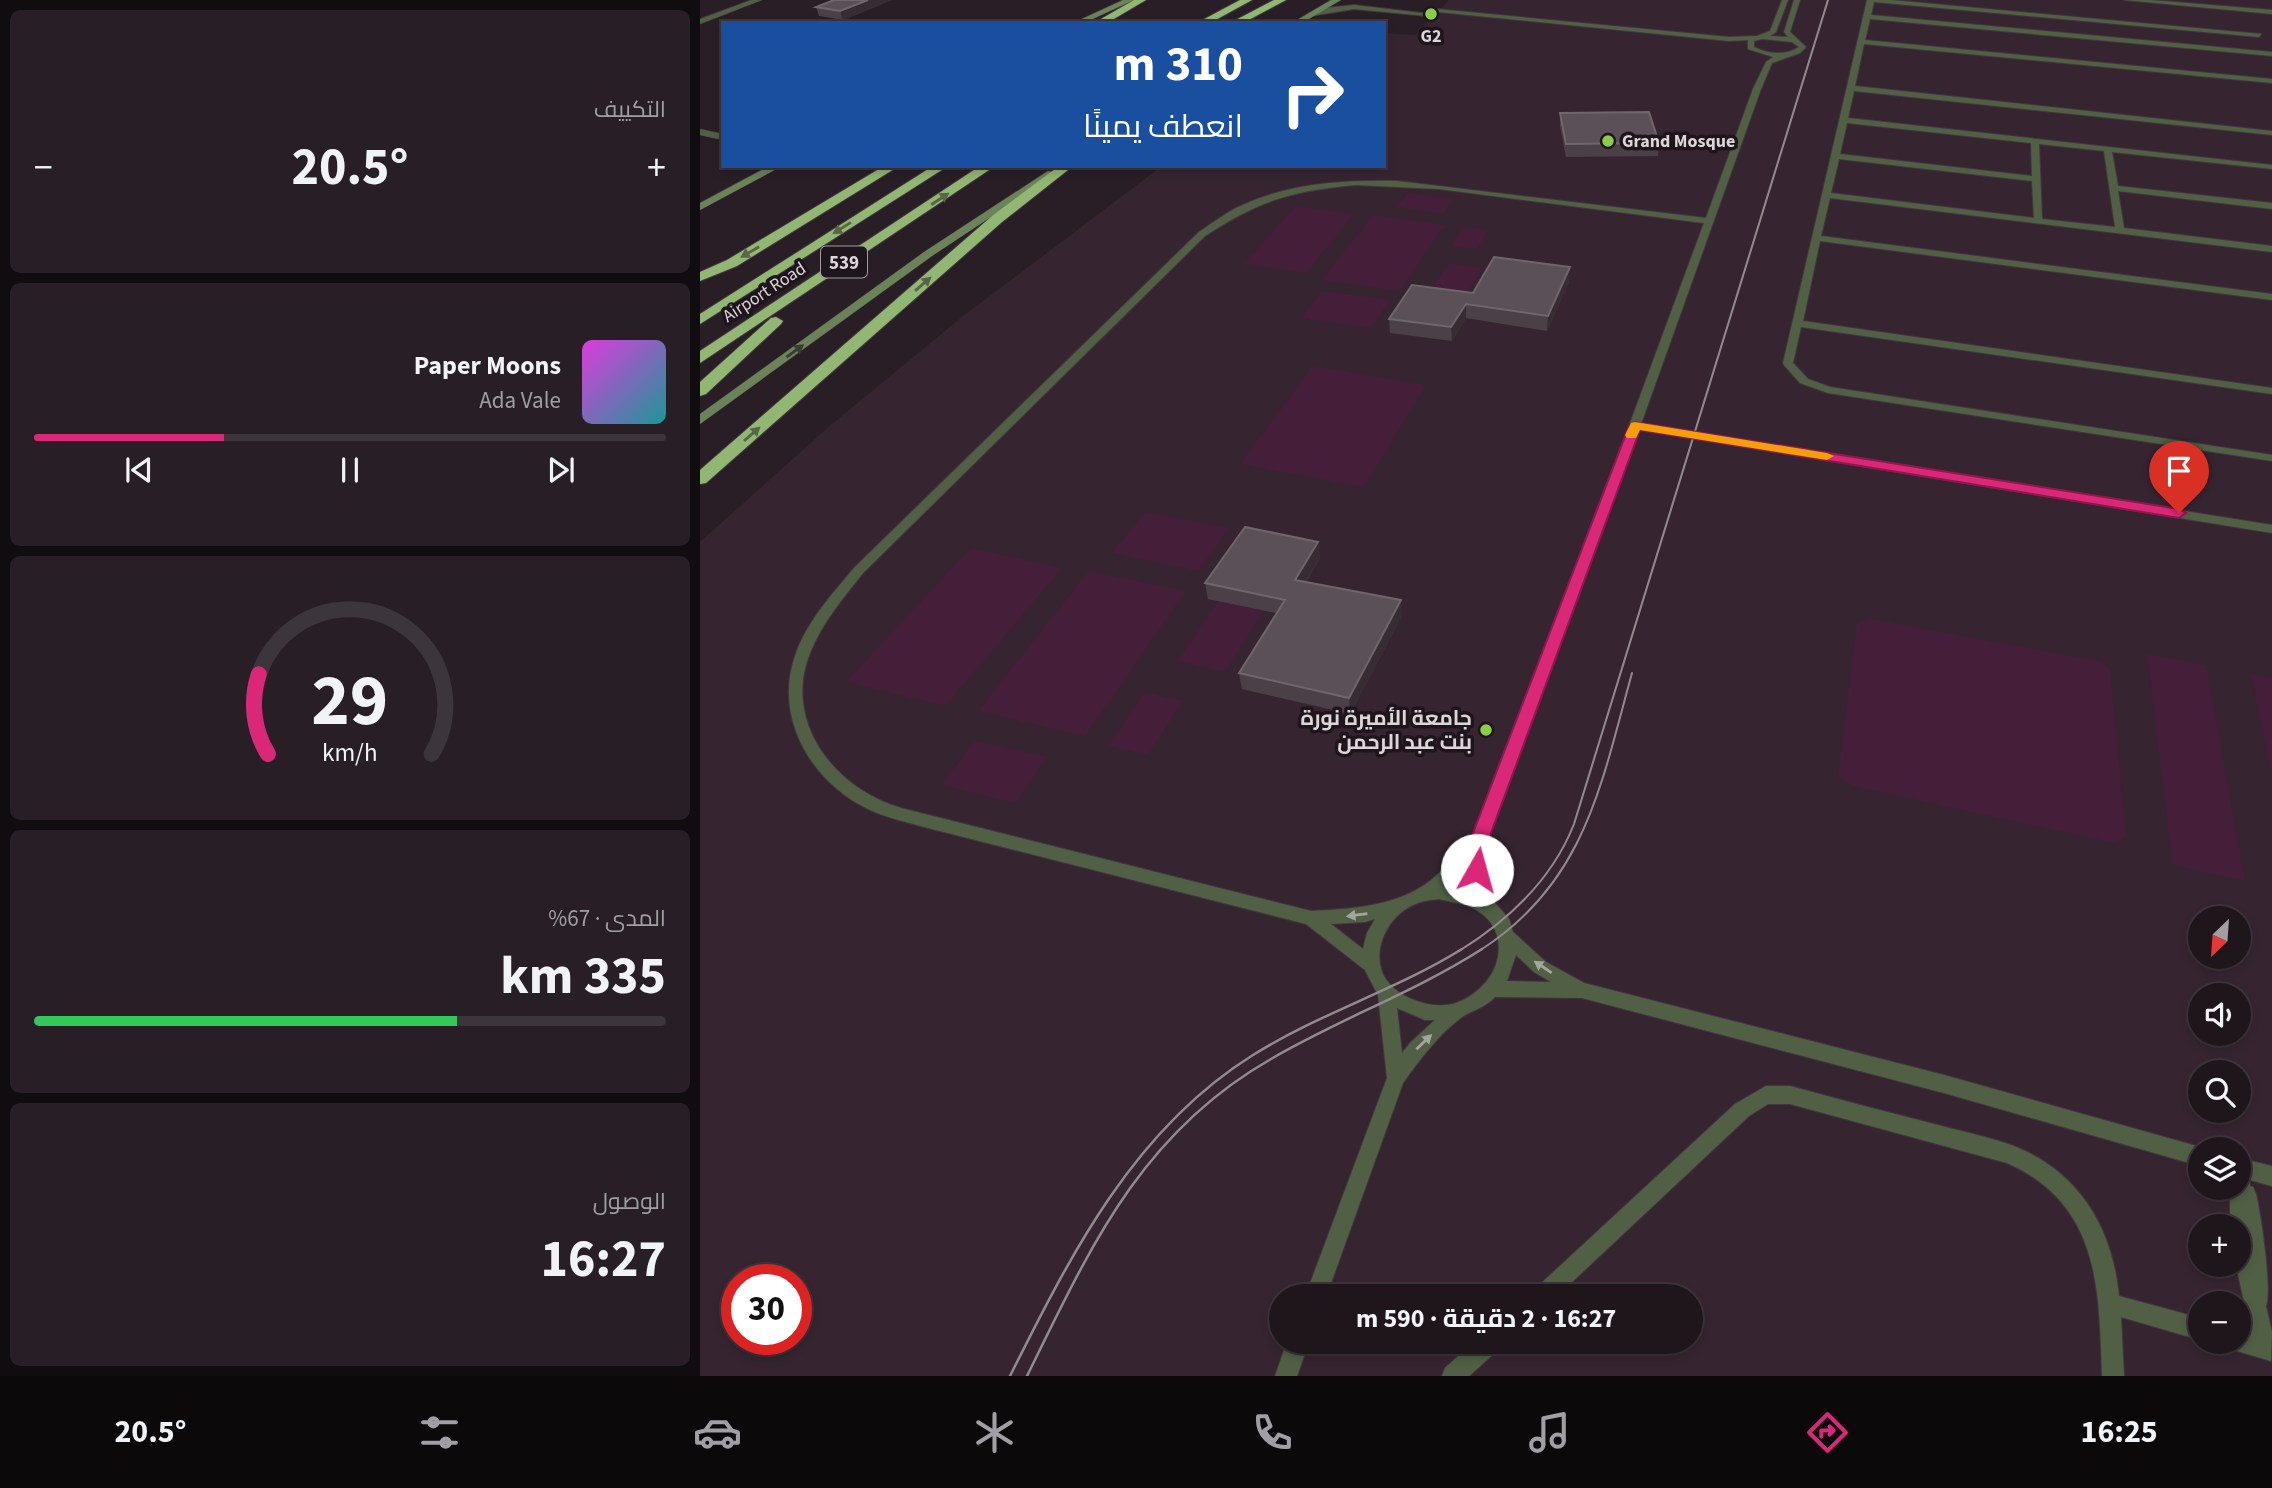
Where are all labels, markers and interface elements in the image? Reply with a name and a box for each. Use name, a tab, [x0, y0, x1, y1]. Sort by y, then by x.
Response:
marker: G2	[1423, 6, 1439, 22]
place label: G2	[1421, 24, 1442, 49]
text: 310 m	[1114, 30, 1243, 100]
icon: right	[1267, 49, 1358, 140]
text: التكييف	[594, 93, 666, 126]
text: انعطف يمينًا	[1083, 104, 1243, 150]
place label: Grand Mosque	[1622, 129, 1735, 154]
text: 20.5°	[292, 131, 408, 205]
marker: Grand Mosque	[1600, 133, 1616, 149]
text: −	[34, 141, 53, 195]
text: +	[647, 141, 666, 195]
one-way arrow	[931, 192, 950, 205]
one-way arrow	[833, 221, 852, 234]
one-way arrow	[741, 246, 760, 258]
road number: 539	[821, 246, 867, 278]
street label: Airport Road	[718, 256, 811, 329]
one-way arrow	[914, 276, 932, 292]
one-way arrow	[786, 344, 804, 358]
text: Paper Moons	[414, 347, 561, 384]
text: Ada Vale	[479, 384, 561, 417]
one-way arrow	[743, 426, 761, 442]
pin	[2149, 441, 2209, 513]
icon: previous	[120, 451, 158, 489]
icon: pause	[331, 451, 369, 489]
icon: next	[542, 451, 580, 489]
icon: arrive	[2160, 452, 2198, 490]
text: 29	[312, 649, 388, 753]
place label: جامعة الأميرة نورة بنت عبد الرحمن	[1301, 703, 1472, 757]
marker: جامعة الأميرة نورة بنت عبد الرحمن	[1478, 722, 1494, 738]
text: km/h	[322, 735, 378, 771]
position arrow	[1440, 833, 1514, 907]
text: المدى · 67%	[548, 902, 666, 935]
north arrow	[2188, 906, 2250, 970]
map controls	[2188, 906, 2251, 1354]
one-way arrow	[1346, 909, 1368, 920]
text: 335 km	[500, 940, 666, 1014]
one-way arrow	[1534, 960, 1552, 974]
button: sound	[2188, 983, 2251, 1046]
one-way arrow	[1415, 1034, 1432, 1050]
button: search	[2188, 1060, 2251, 1123]
button: layers	[2188, 1137, 2251, 1200]
text: الوصول	[593, 1185, 666, 1218]
button: +	[2188, 1214, 2251, 1277]
text: 16:27	[541, 1223, 666, 1297]
speed limit sign: 30	[721, 1264, 812, 1355]
button: −	[2188, 1291, 2251, 1354]
text: 16:27 · 2 دقيقة · 590 m	[1356, 1300, 1616, 1337]
icon: filters	[415, 1408, 464, 1457]
icon: car	[693, 1408, 742, 1457]
icon: climate	[970, 1408, 1019, 1457]
icon: phone	[1248, 1408, 1297, 1457]
icon: music	[1525, 1408, 1574, 1457]
icon: directions	[1803, 1408, 1852, 1457]
text: 20.5°	[114, 1409, 186, 1455]
text: 16:25	[2081, 1409, 2158, 1455]

